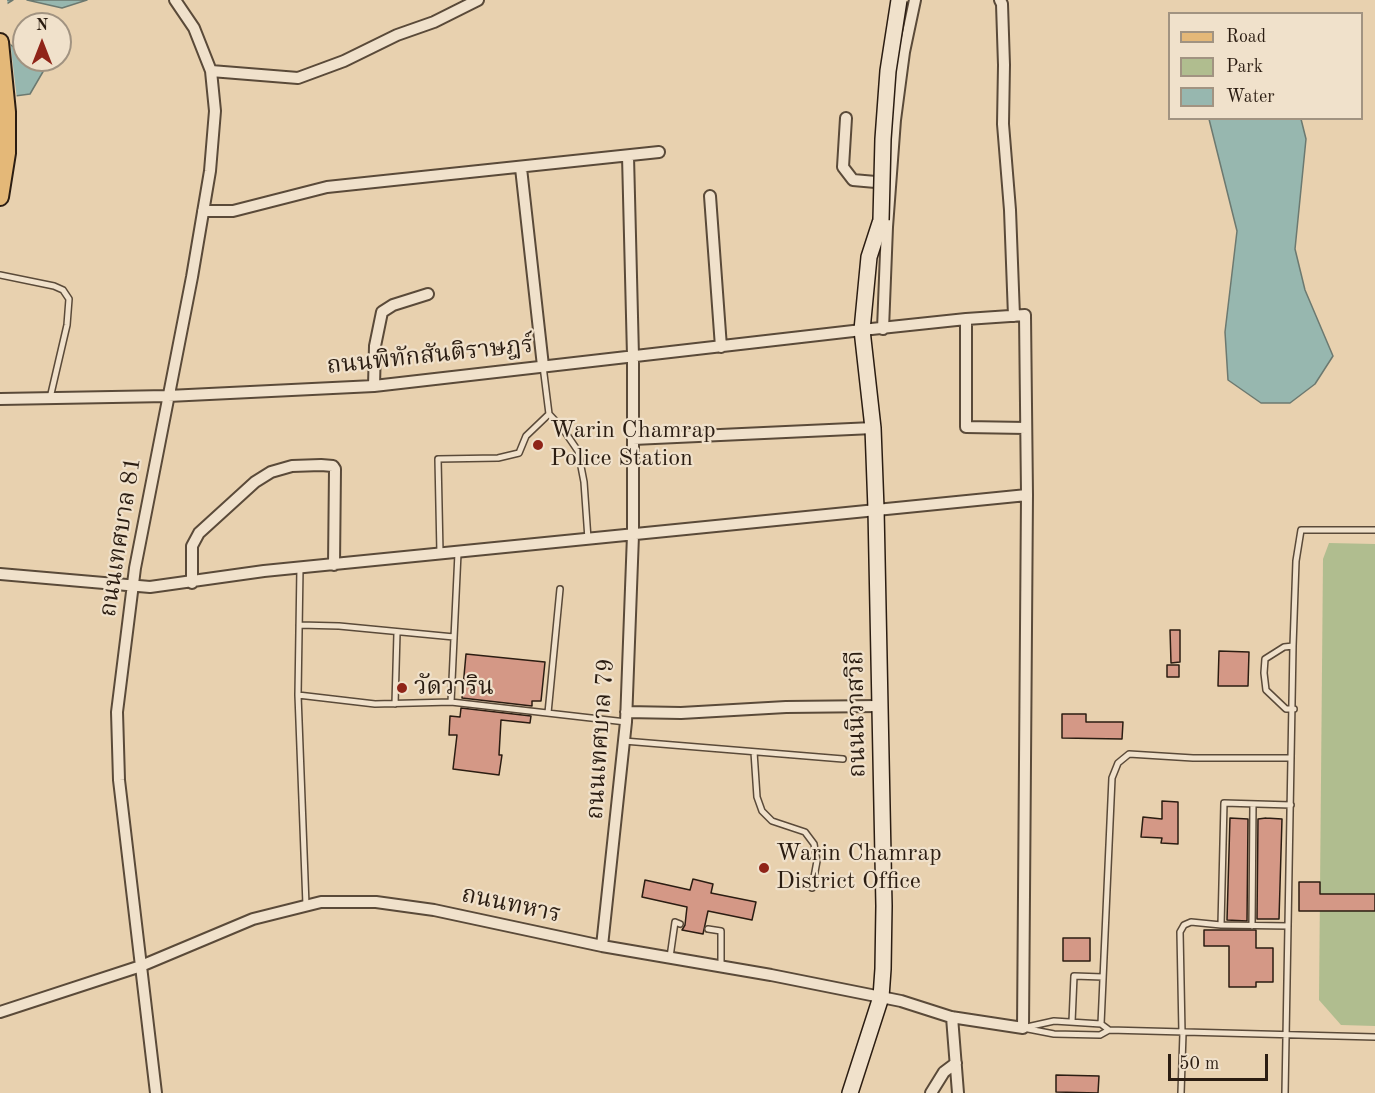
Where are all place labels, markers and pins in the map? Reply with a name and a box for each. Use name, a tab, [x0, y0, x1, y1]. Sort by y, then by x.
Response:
place label: Warin Chamrap Police Station	[550, 417, 716, 473]
marker: Warin Chamrap Police Station	[531, 438, 545, 452]
place label: วัดวาริน	[414, 674, 494, 702]
marker: วัดวาริน	[395, 681, 409, 695]
place label: Warin Chamrap District Office	[776, 840, 942, 896]
marker: Warin Chamrap District Office	[757, 861, 771, 875]

